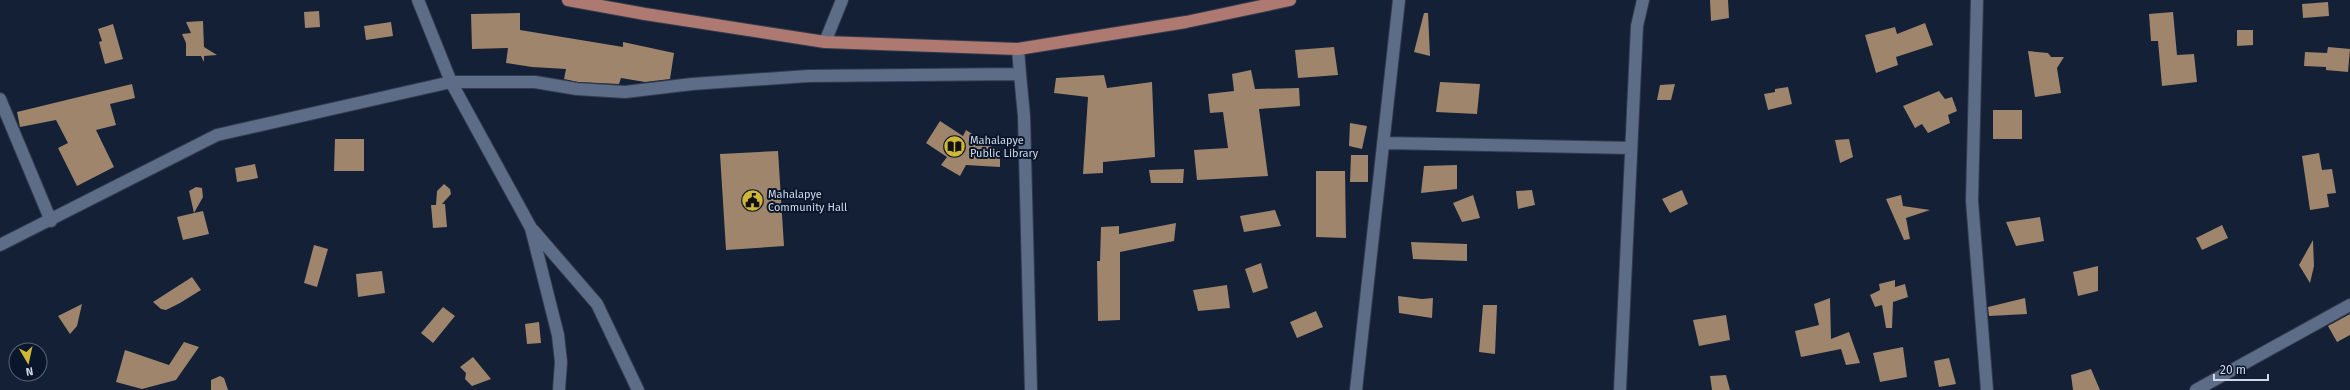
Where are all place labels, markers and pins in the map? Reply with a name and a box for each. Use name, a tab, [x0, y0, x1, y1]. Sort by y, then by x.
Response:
library icon: Mahalapye Public Library	[942, 133, 968, 159]
place label: Mahalapye Public Library	[970, 134, 1039, 160]
public building icon: Mahalapye Community Hall	[739, 187, 765, 213]
place label: Mahalapye Community Hall	[768, 188, 847, 214]

